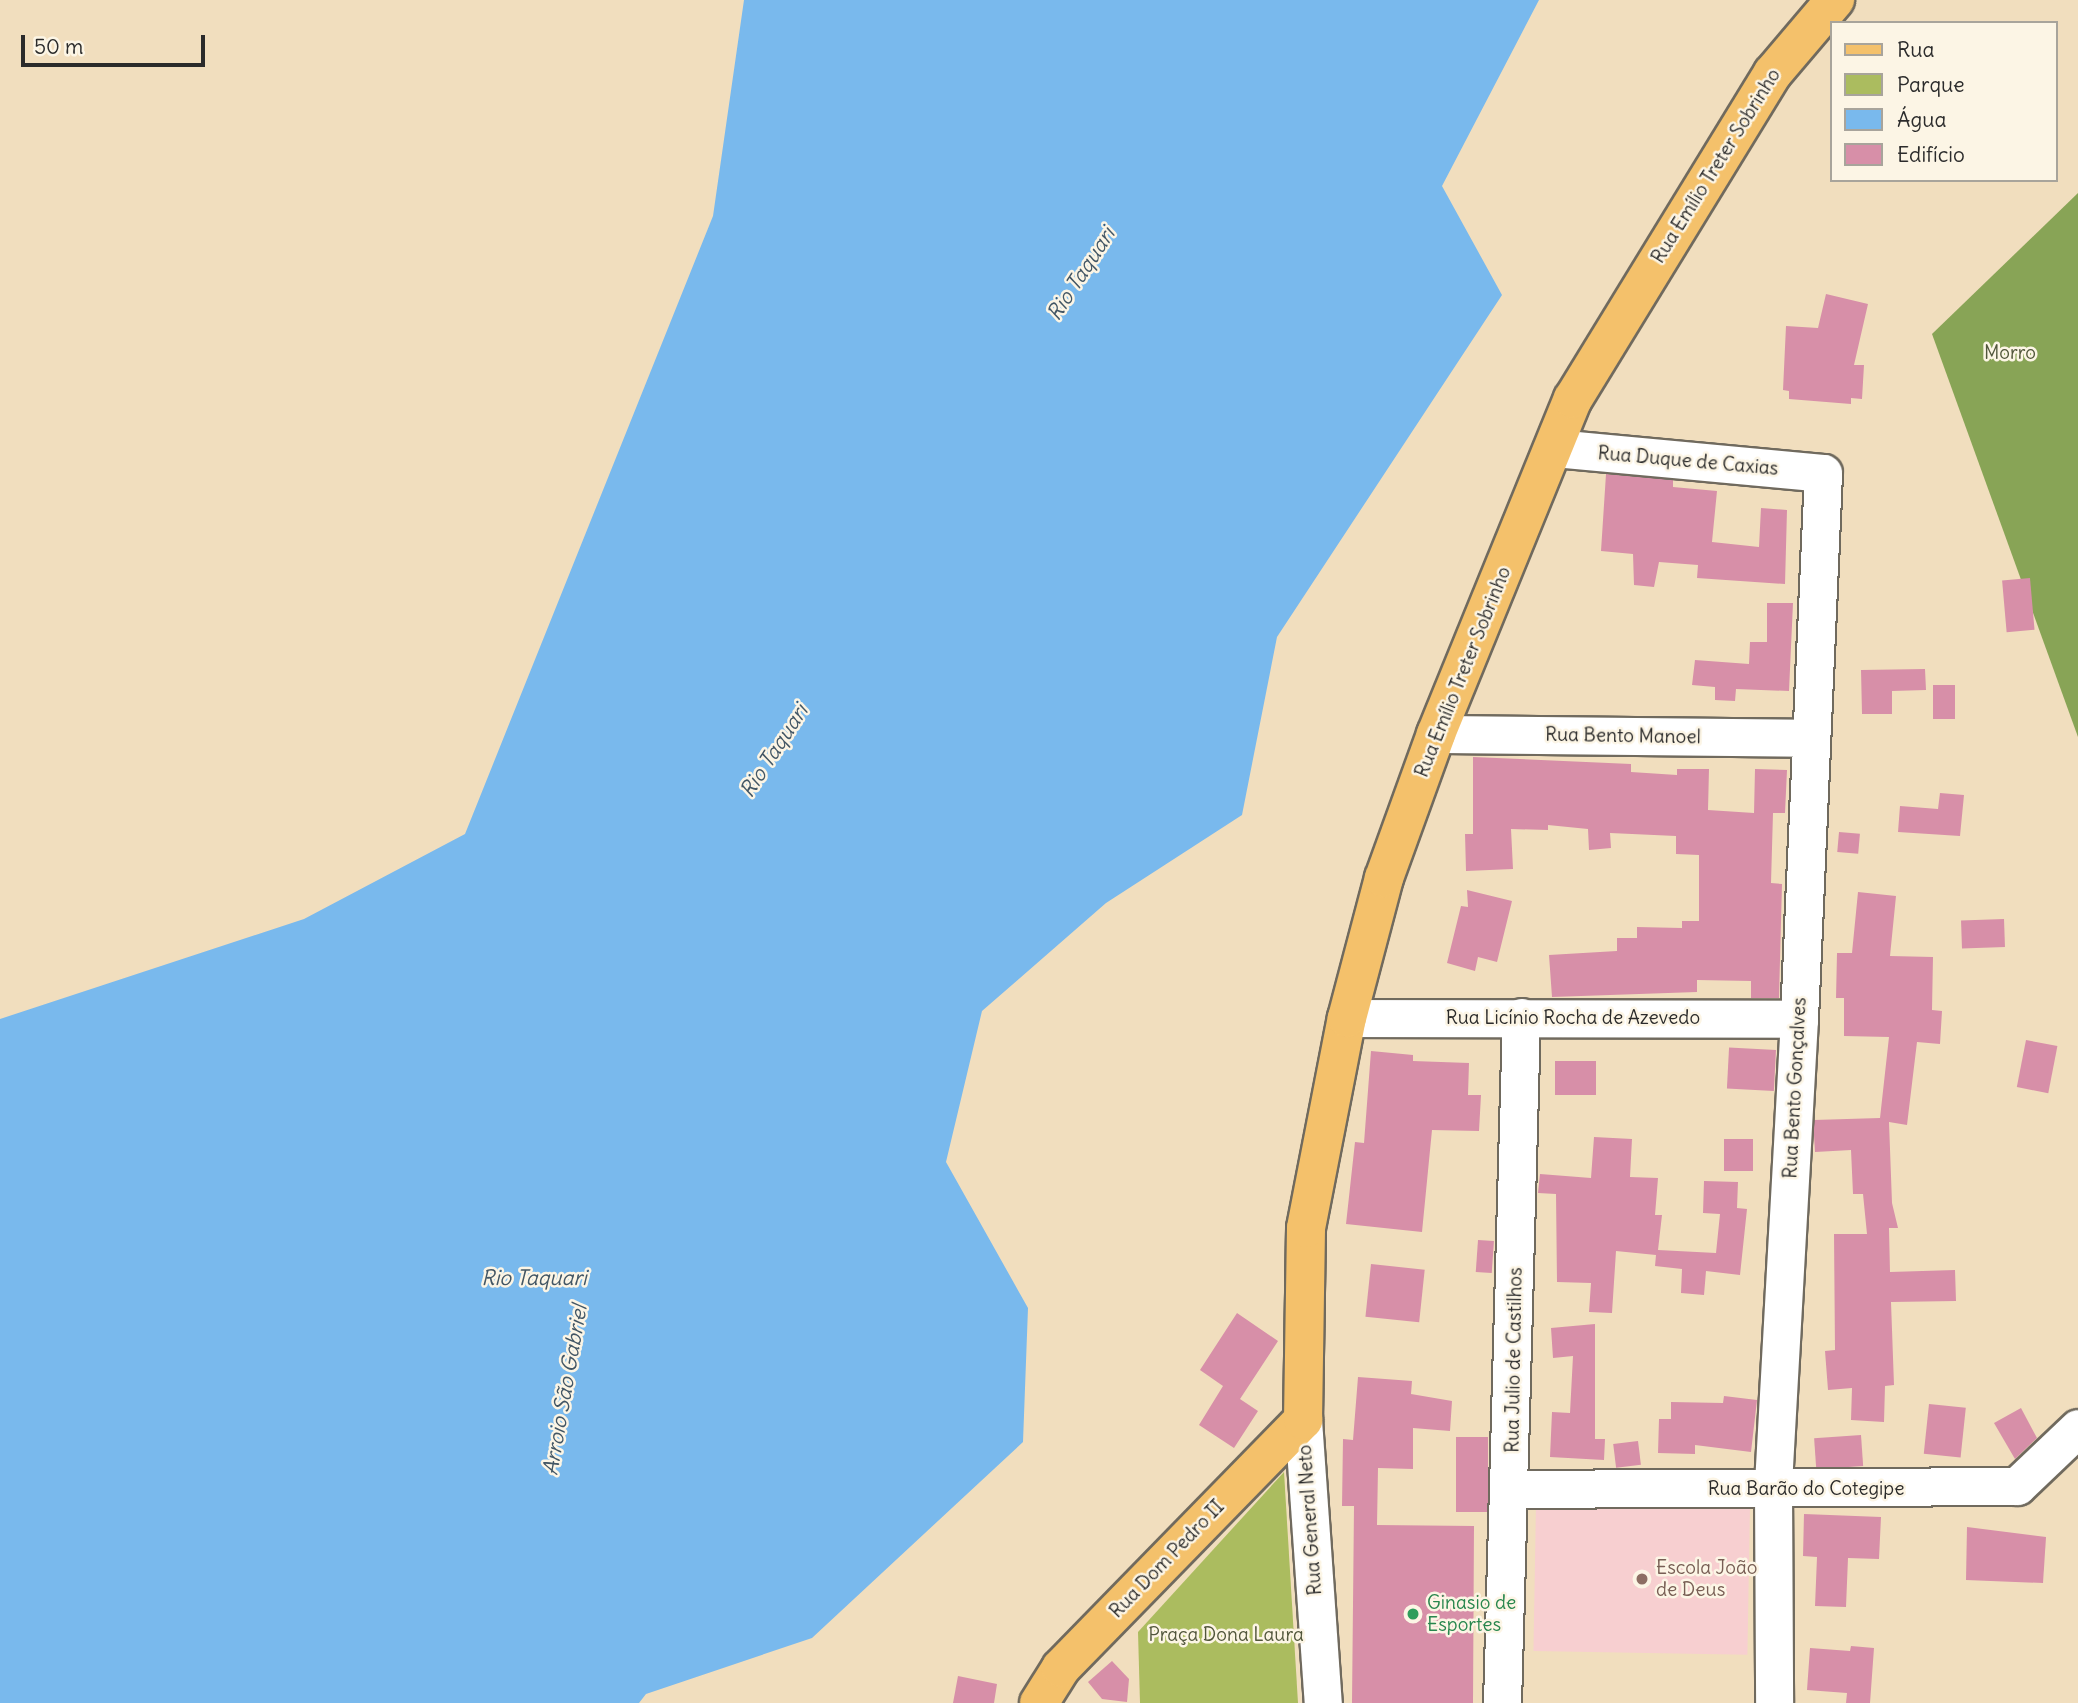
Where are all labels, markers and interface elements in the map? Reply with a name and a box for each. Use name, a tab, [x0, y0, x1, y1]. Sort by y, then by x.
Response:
scale bar	[24, 21, 208, 65]
legend	[1829, 21, 2057, 182]
text: 50 m	[34, 33, 83, 60]
text: Rua	[1897, 36, 1934, 63]
street label: Rua Emílio Treter Sobrinho	[1647, 64, 1785, 268]
text: Parque	[1897, 71, 1965, 98]
text: Água	[1897, 106, 1946, 133]
text: Edifício	[1897, 141, 1965, 168]
water label: Rio Taquari	[1042, 223, 1120, 325]
park label: Morro	[1984, 342, 2036, 364]
street label: Rua Duque de Caxias	[1597, 442, 1779, 480]
street label: Rua Emílio Treter Sobrinho	[1410, 563, 1516, 781]
water label: Rio Taquari	[735, 700, 813, 802]
street label: Rua Bento Manoel	[1545, 723, 1701, 749]
street label: Rua Bento Gonçalves	[1779, 997, 1811, 1179]
street label: Rua Licínio Rocha de Azevedo	[1446, 1007, 1700, 1029]
water label: Rio Taquari	[481, 1265, 587, 1291]
street label: Rua Julio de Castilhos	[1501, 1267, 1527, 1453]
water label: Arroio São Gabriel	[538, 1303, 592, 1477]
street label: Rua General Neto	[1293, 1444, 1327, 1596]
street label: Rua Barão do Cotegipe	[1708, 1478, 1904, 1500]
street label: Rua Dom Pedro II	[1105, 1495, 1229, 1623]
place label: Escola João de Deus	[1656, 1557, 1757, 1601]
marker: Escola João de Deus	[1634, 1571, 1650, 1587]
place label: Ginasio de Esportes	[1427, 1592, 1516, 1636]
marker: Ginasio de Esportes	[1405, 1606, 1421, 1622]
park label: Praça Dona Laura	[1148, 1624, 1304, 1646]

